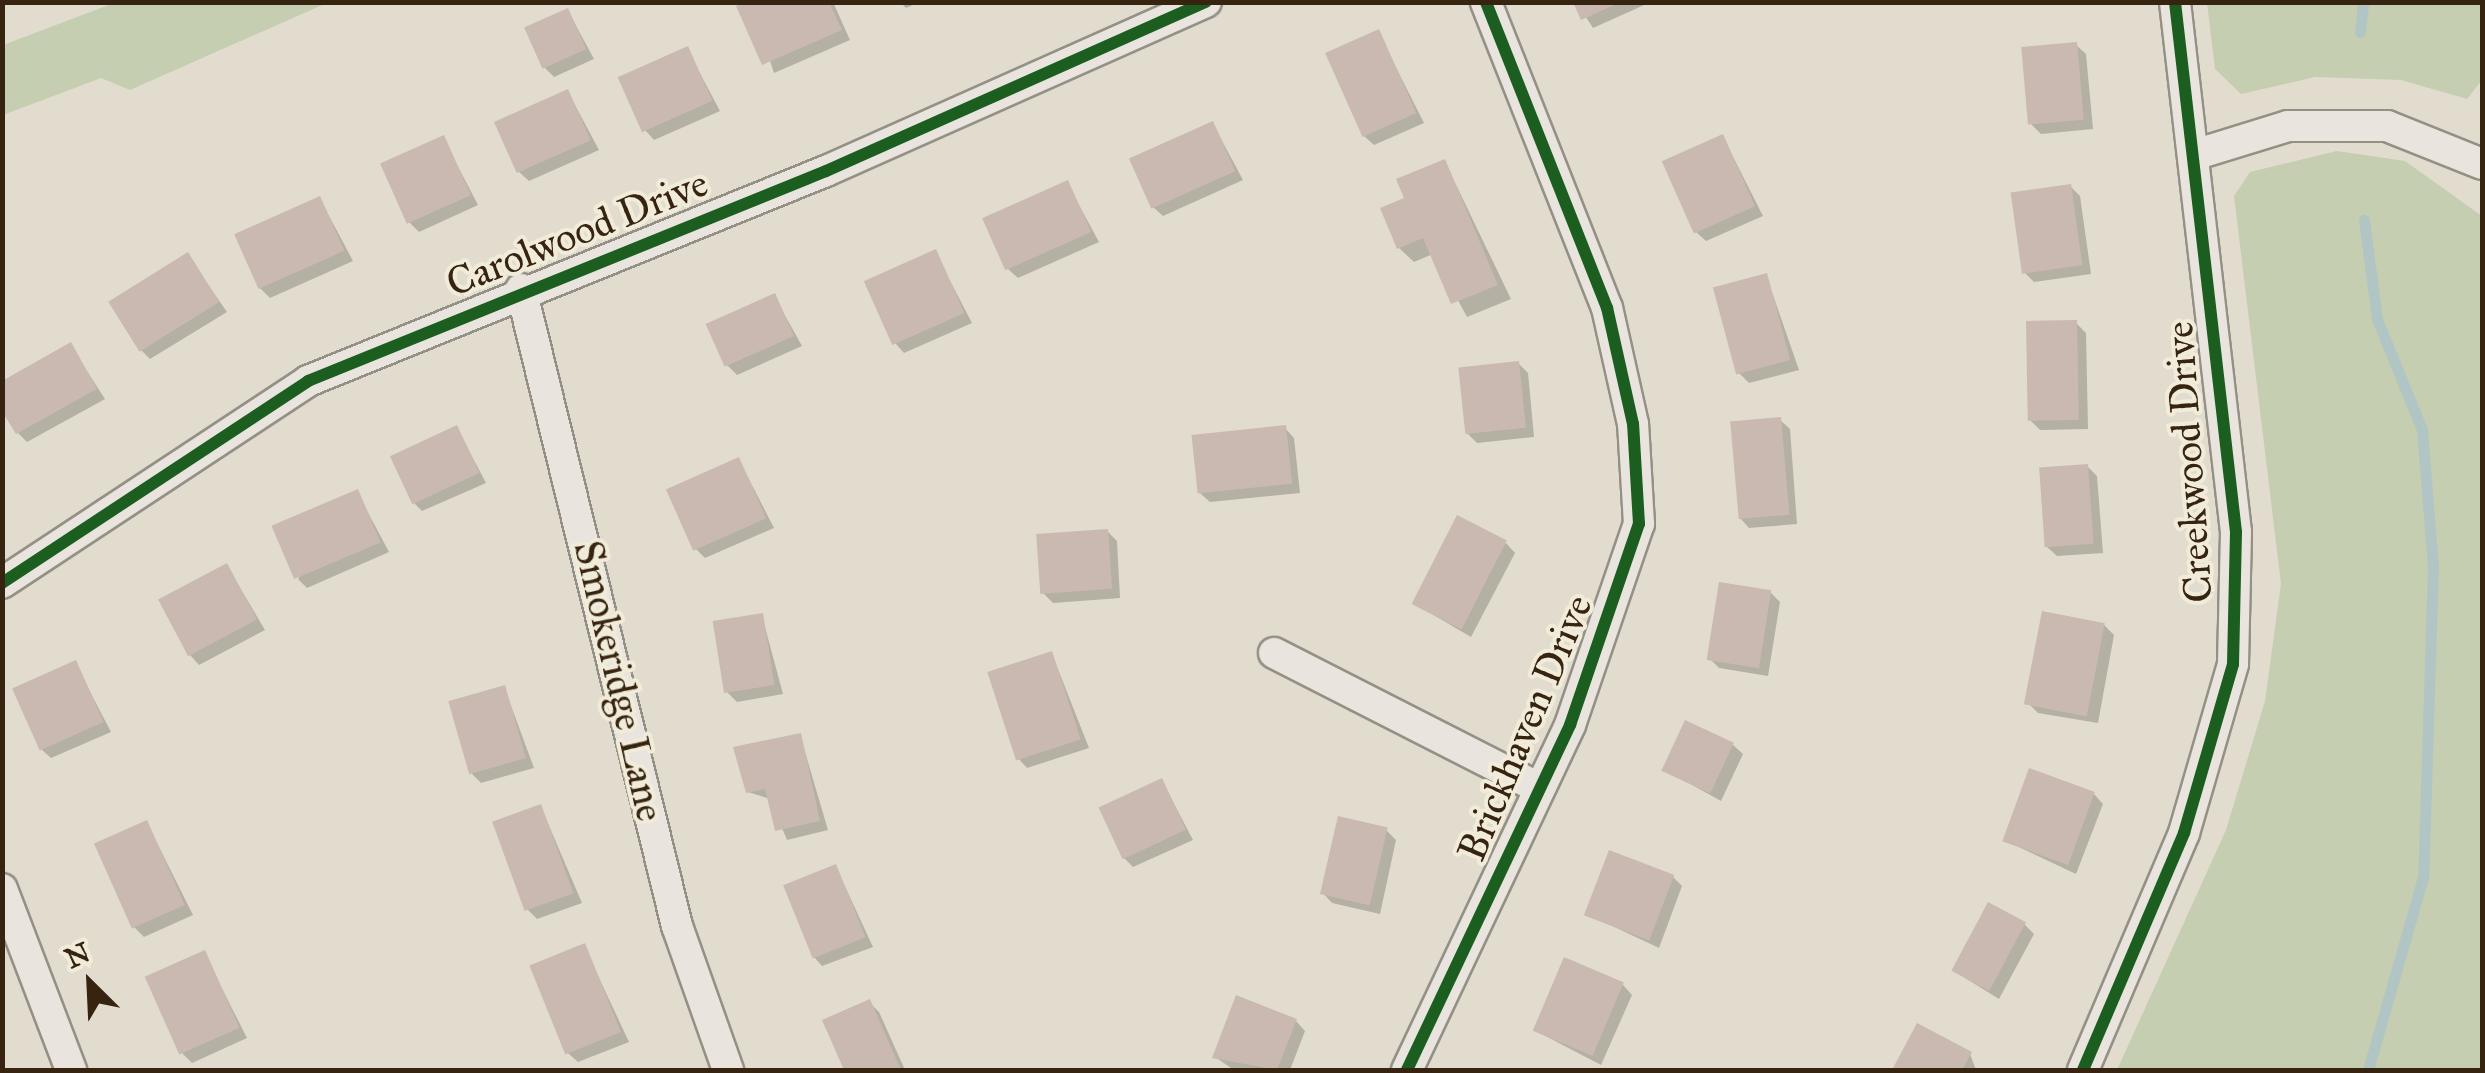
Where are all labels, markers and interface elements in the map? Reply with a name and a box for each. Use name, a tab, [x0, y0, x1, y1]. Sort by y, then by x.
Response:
street label: Carolwood Drive	[439, 159, 715, 307]
street label: Creekwood Drive	[2155, 320, 2223, 604]
street label: Smokeridge Lane	[563, 536, 675, 826]
street label: Brickhaven Drive	[1447, 588, 1603, 868]
north arrow	[40, 933, 140, 1033]
text: N	[60, 934, 96, 976]

